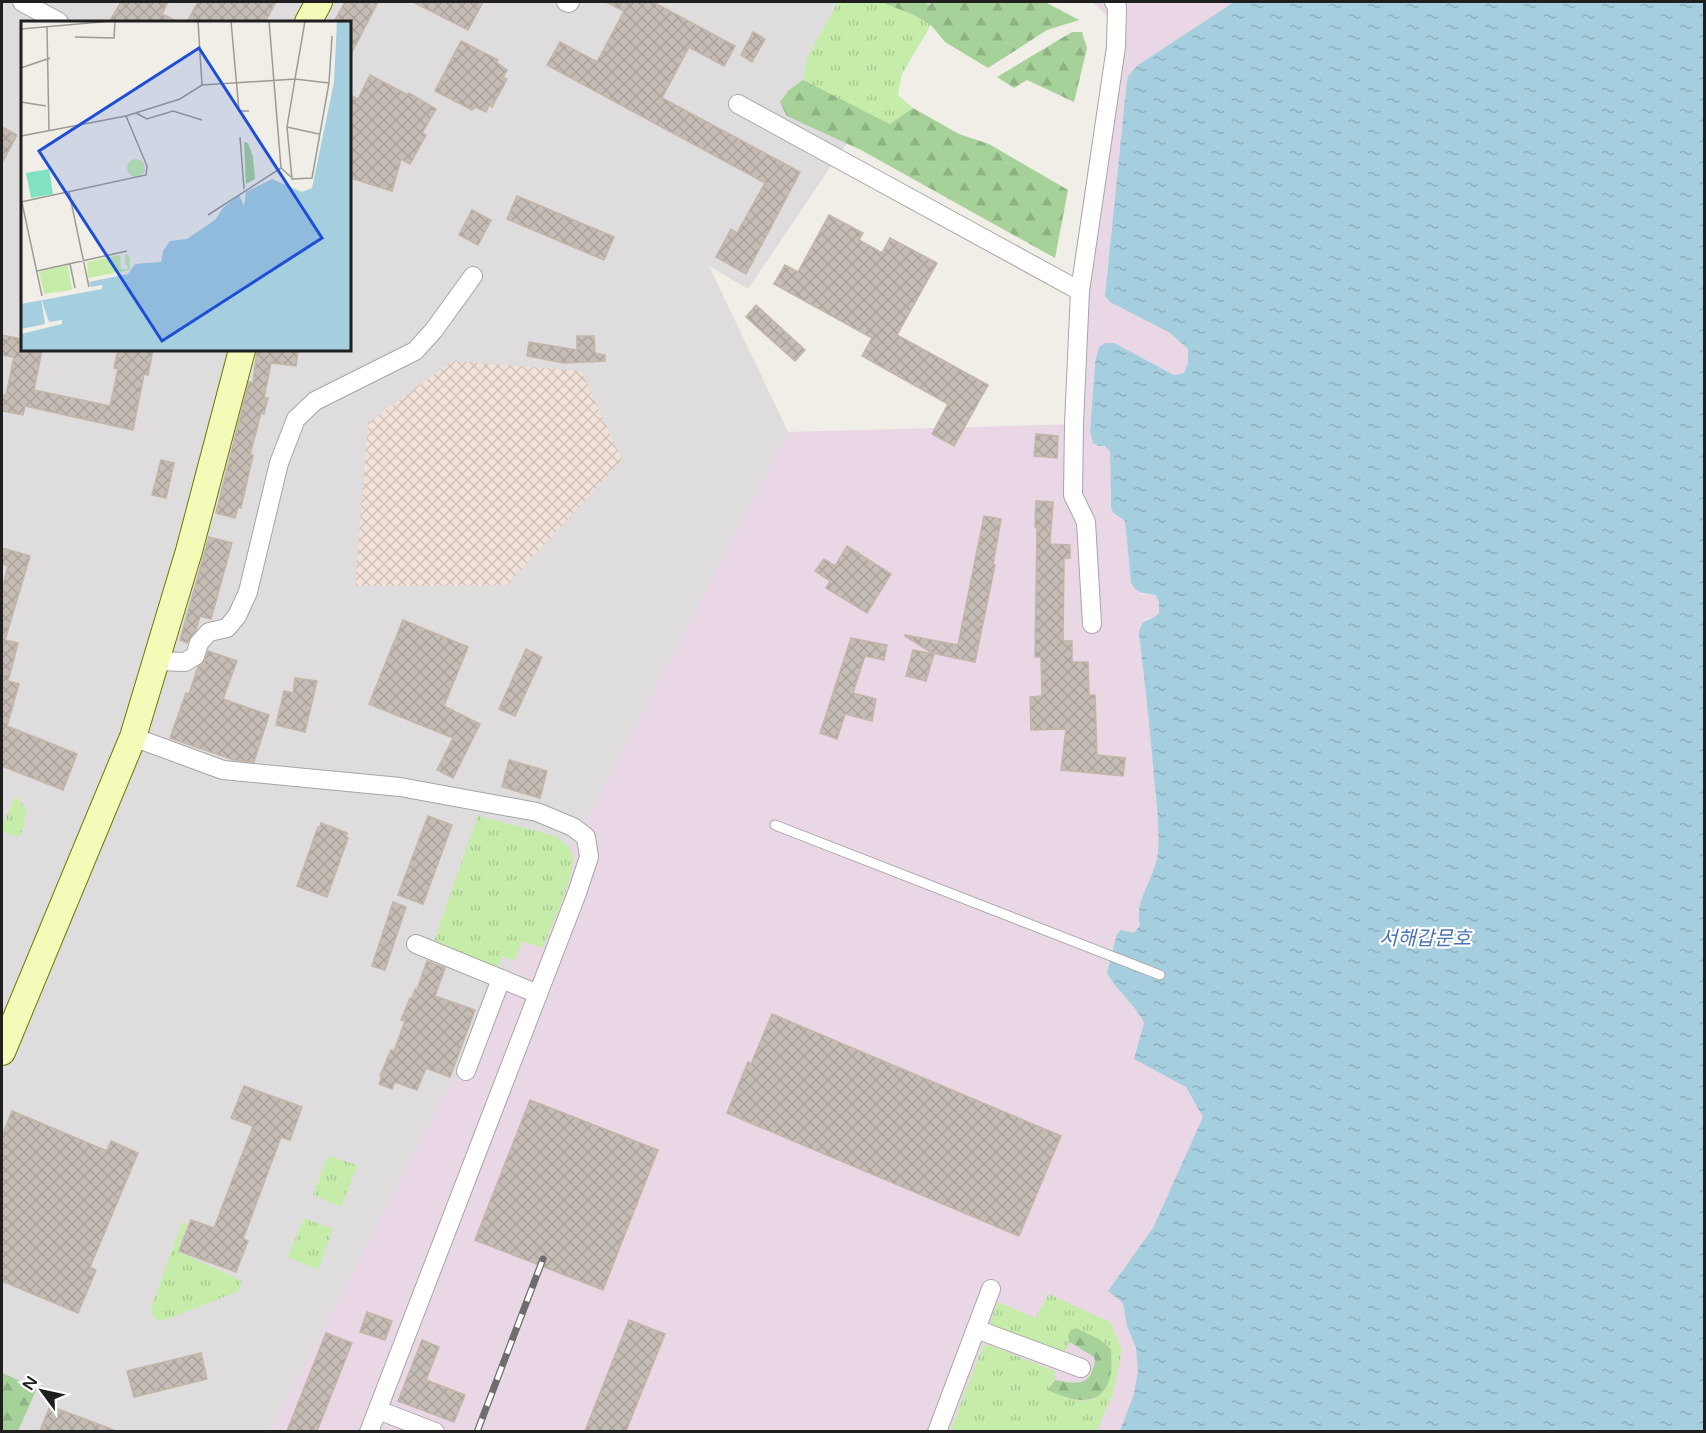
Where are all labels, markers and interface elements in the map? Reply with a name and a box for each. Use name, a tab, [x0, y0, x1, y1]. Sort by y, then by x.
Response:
inset map	[21, 21, 351, 351]
water label: 서해갑문호	[1379, 927, 1473, 951]
north arrow	[12, 1361, 72, 1421]
text: N	[18, 1373, 42, 1394]

